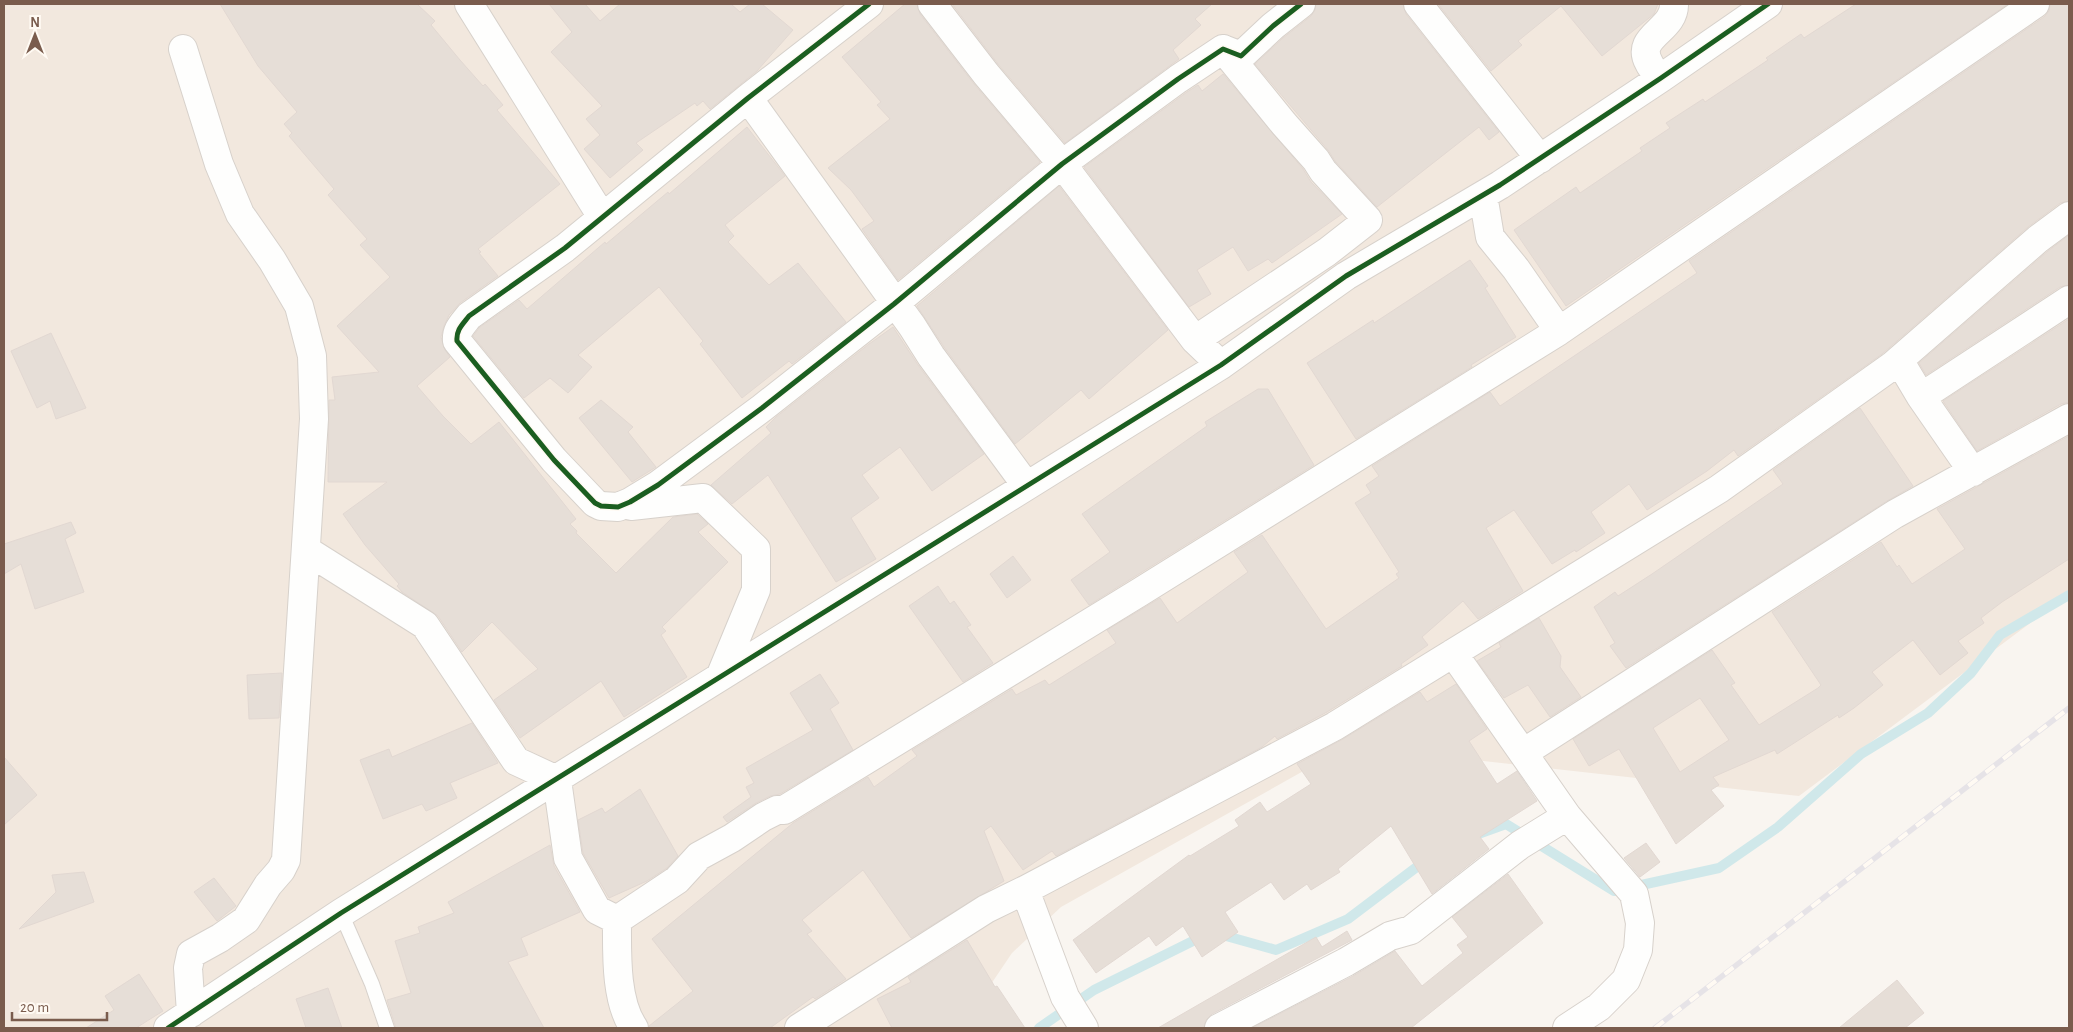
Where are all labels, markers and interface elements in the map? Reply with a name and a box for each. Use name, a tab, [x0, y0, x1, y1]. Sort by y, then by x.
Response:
north arrow	[10, 10, 60, 60]
text: N	[30, 16, 40, 30]
scale bar	[12, 990, 108, 1022]
text: 20 m	[20, 1000, 49, 1015]

